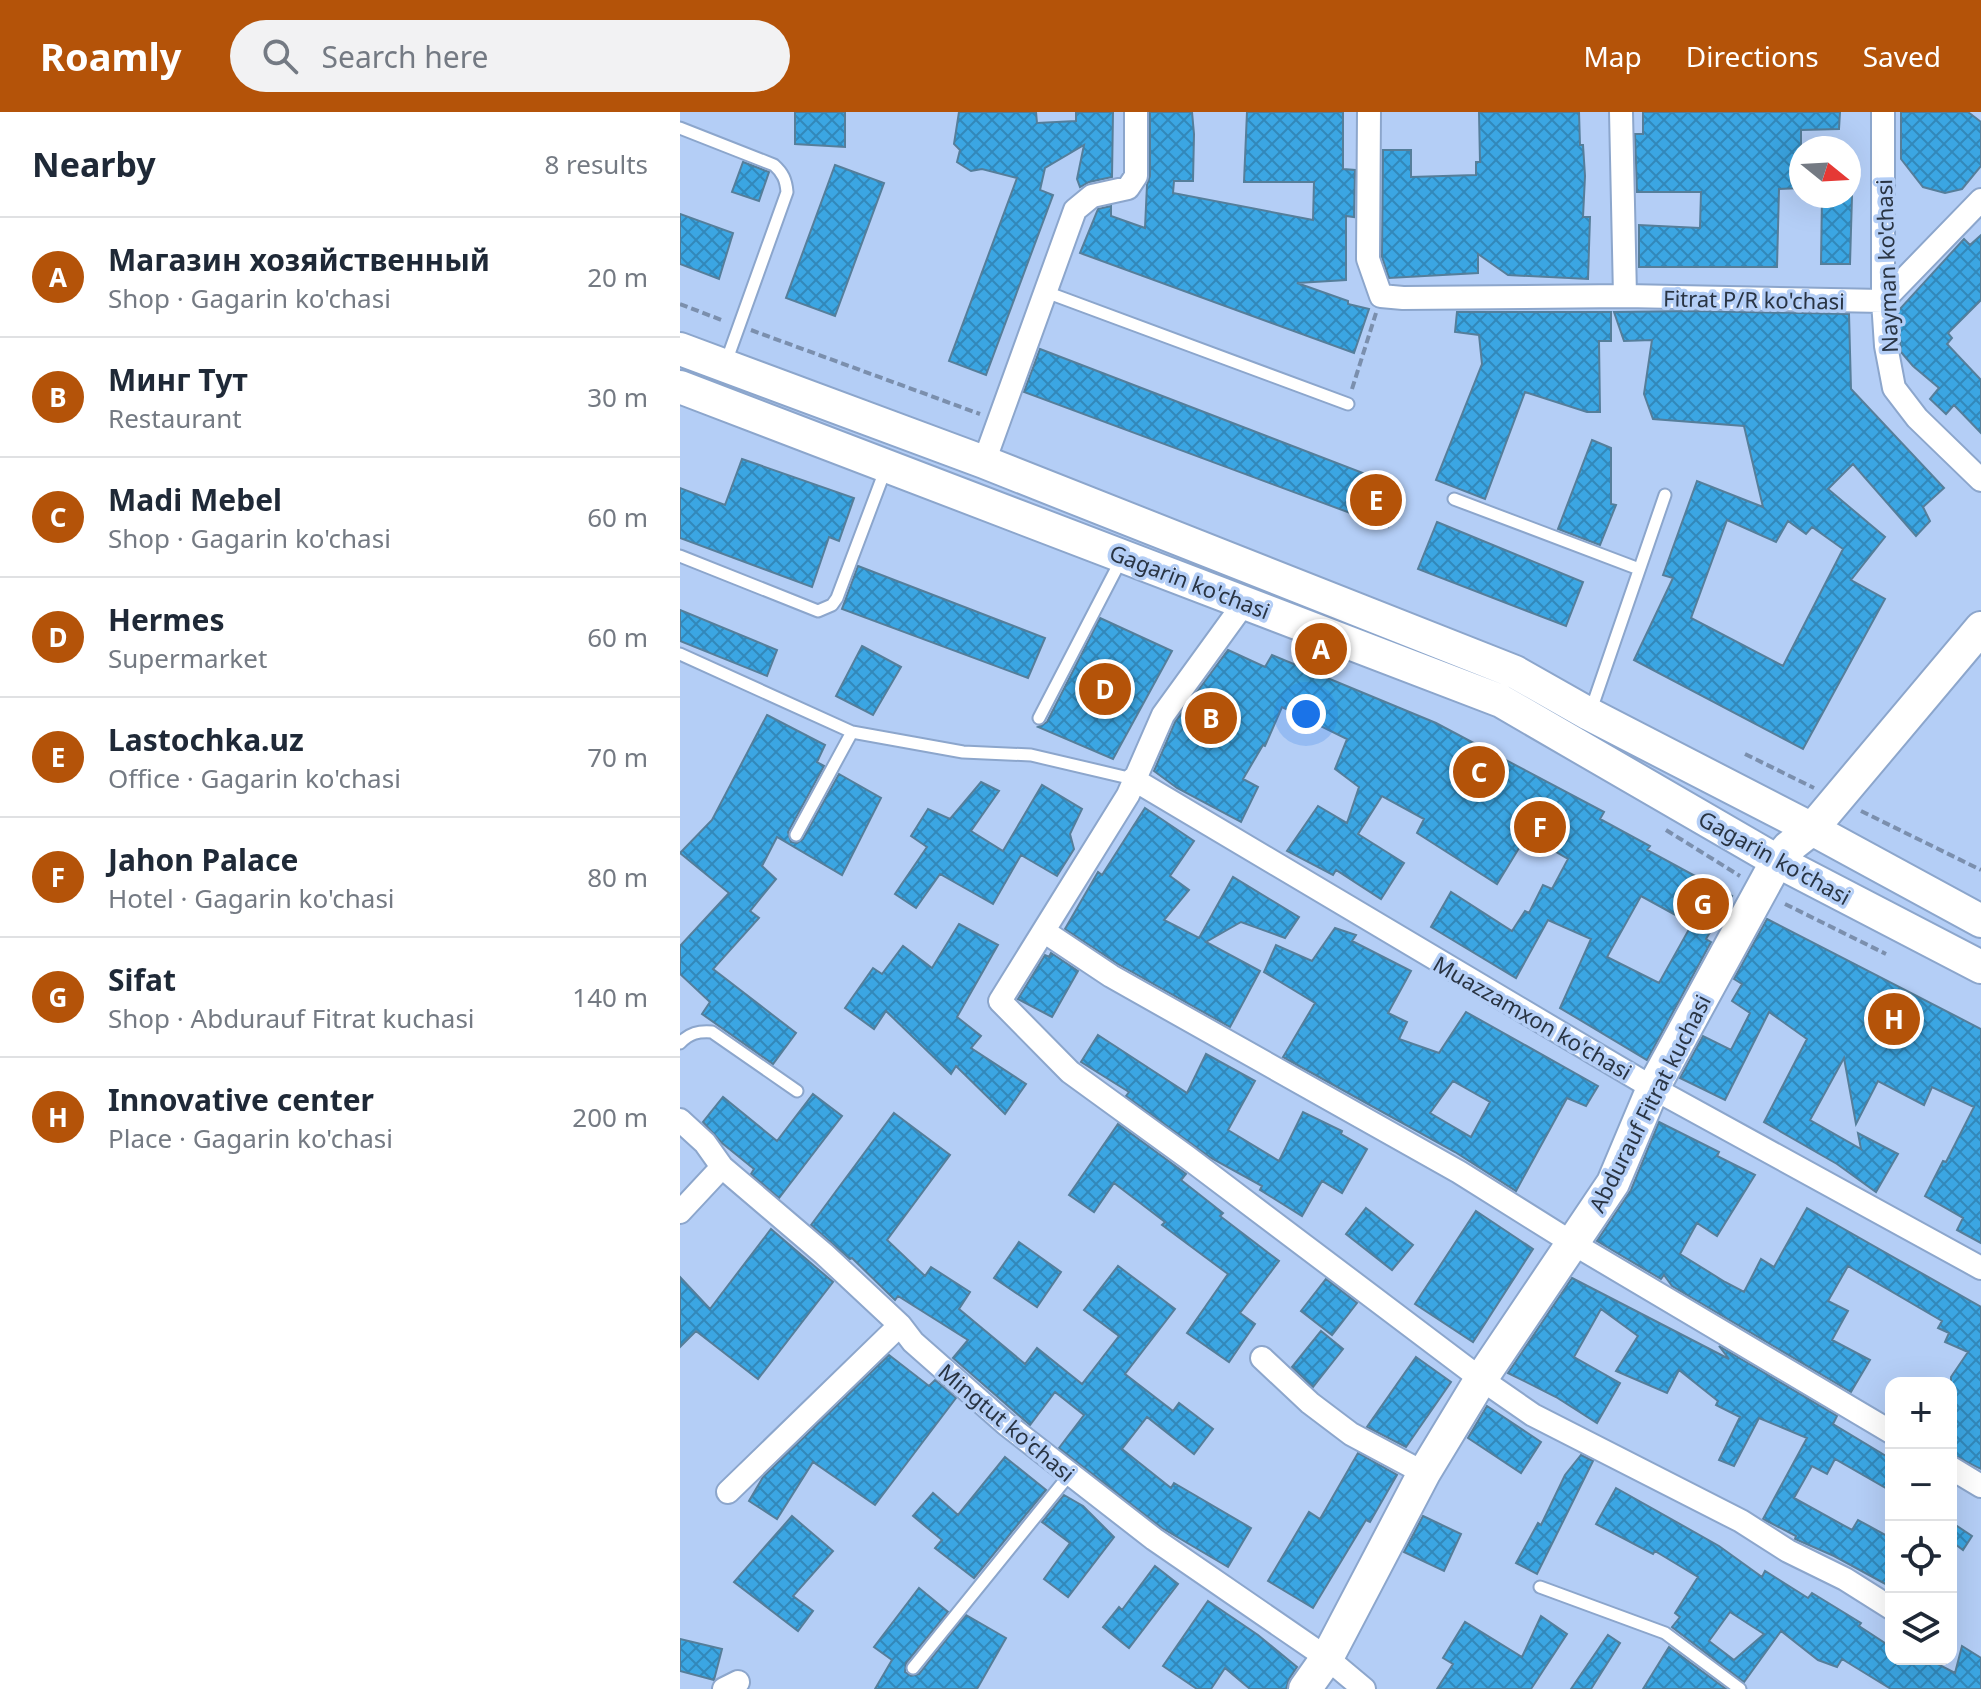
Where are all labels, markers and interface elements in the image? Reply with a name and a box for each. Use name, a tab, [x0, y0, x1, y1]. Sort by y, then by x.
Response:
search box	[230, 20, 790, 92]
text: Roamly	[40, 30, 182, 82]
icon: search	[258, 34, 302, 78]
text: Search here	[322, 36, 488, 77]
text: Map	[1583, 37, 1642, 75]
text: Directions	[1686, 37, 1819, 75]
text: Saved	[1863, 37, 1941, 75]
north arrow	[1789, 136, 1861, 208]
text: Nearby	[32, 141, 156, 187]
text: 8 results	[544, 146, 648, 182]
street label: Nayman ko'chasi	[1868, 179, 1904, 353]
text: Магазин хозяйственный	[108, 239, 490, 280]
text: A	[49, 259, 67, 295]
text: 20 m	[587, 259, 648, 295]
text: Shop · Gagarin ko'chasi	[108, 280, 391, 316]
street label: Fitrat P/R ko'chasi	[1663, 282, 1845, 316]
text: Минг Тут	[108, 359, 248, 400]
text: B	[49, 379, 67, 415]
text: 30 m	[587, 379, 648, 415]
text: Restaurant	[108, 400, 242, 436]
pin: E	[1350, 470, 1402, 530]
text: Madi Mebel	[108, 479, 282, 520]
text: C	[50, 499, 66, 535]
text: 60 m	[587, 499, 648, 535]
text: Shop · Gagarin ko'chasi	[108, 520, 391, 556]
street label: Gagarin ko'chasi	[1106, 537, 1274, 625]
text: Hermes	[108, 599, 225, 640]
text: D	[48, 619, 68, 655]
text: 60 m	[587, 619, 648, 655]
pin: A	[1295, 619, 1347, 679]
text: Supermarket	[108, 640, 267, 676]
pin: D	[1079, 659, 1131, 719]
pin: B	[1185, 688, 1237, 748]
your location	[1286, 694, 1326, 734]
text: Lastochka.uz	[108, 719, 304, 760]
text: E	[51, 739, 65, 775]
text: 70 m	[587, 739, 648, 775]
pin: C	[1453, 742, 1505, 802]
text: Office · Gagarin ko'chasi	[108, 760, 401, 796]
pin: F	[1514, 797, 1566, 857]
street label: Gagarin ko'chasi	[1694, 804, 1856, 910]
text: Jahon Palace	[108, 839, 298, 880]
text: F	[51, 859, 65, 895]
text: 80 m	[587, 859, 648, 895]
pin: G	[1677, 874, 1729, 934]
text: Hotel · Gagarin ko'chasi	[108, 880, 395, 916]
street label: Muazzamxon ko'chasi	[1428, 948, 1638, 1086]
text: Sifat	[108, 959, 176, 1000]
text: G	[49, 979, 67, 1015]
text: 140 m	[572, 979, 648, 1015]
street label: Abdurauf Fitrat kuchasi	[1581, 989, 1717, 1217]
pin: H	[1868, 989, 1920, 1049]
text: Shop · Abdurauf Fitrat kuchasi	[108, 1000, 475, 1036]
text: Innovative center	[108, 1079, 374, 1120]
text: H	[48, 1099, 68, 1135]
text: 200 m	[572, 1099, 648, 1135]
text: Place · Gagarin ko'chasi	[108, 1120, 393, 1156]
street label: Mingtut ko'chasi	[933, 1356, 1081, 1488]
map controls	[1885, 1377, 1957, 1665]
button: +	[1885, 1377, 1957, 1449]
button: −	[1885, 1449, 1957, 1521]
button: locate	[1885, 1521, 1957, 1593]
button: layers	[1885, 1593, 1957, 1665]

